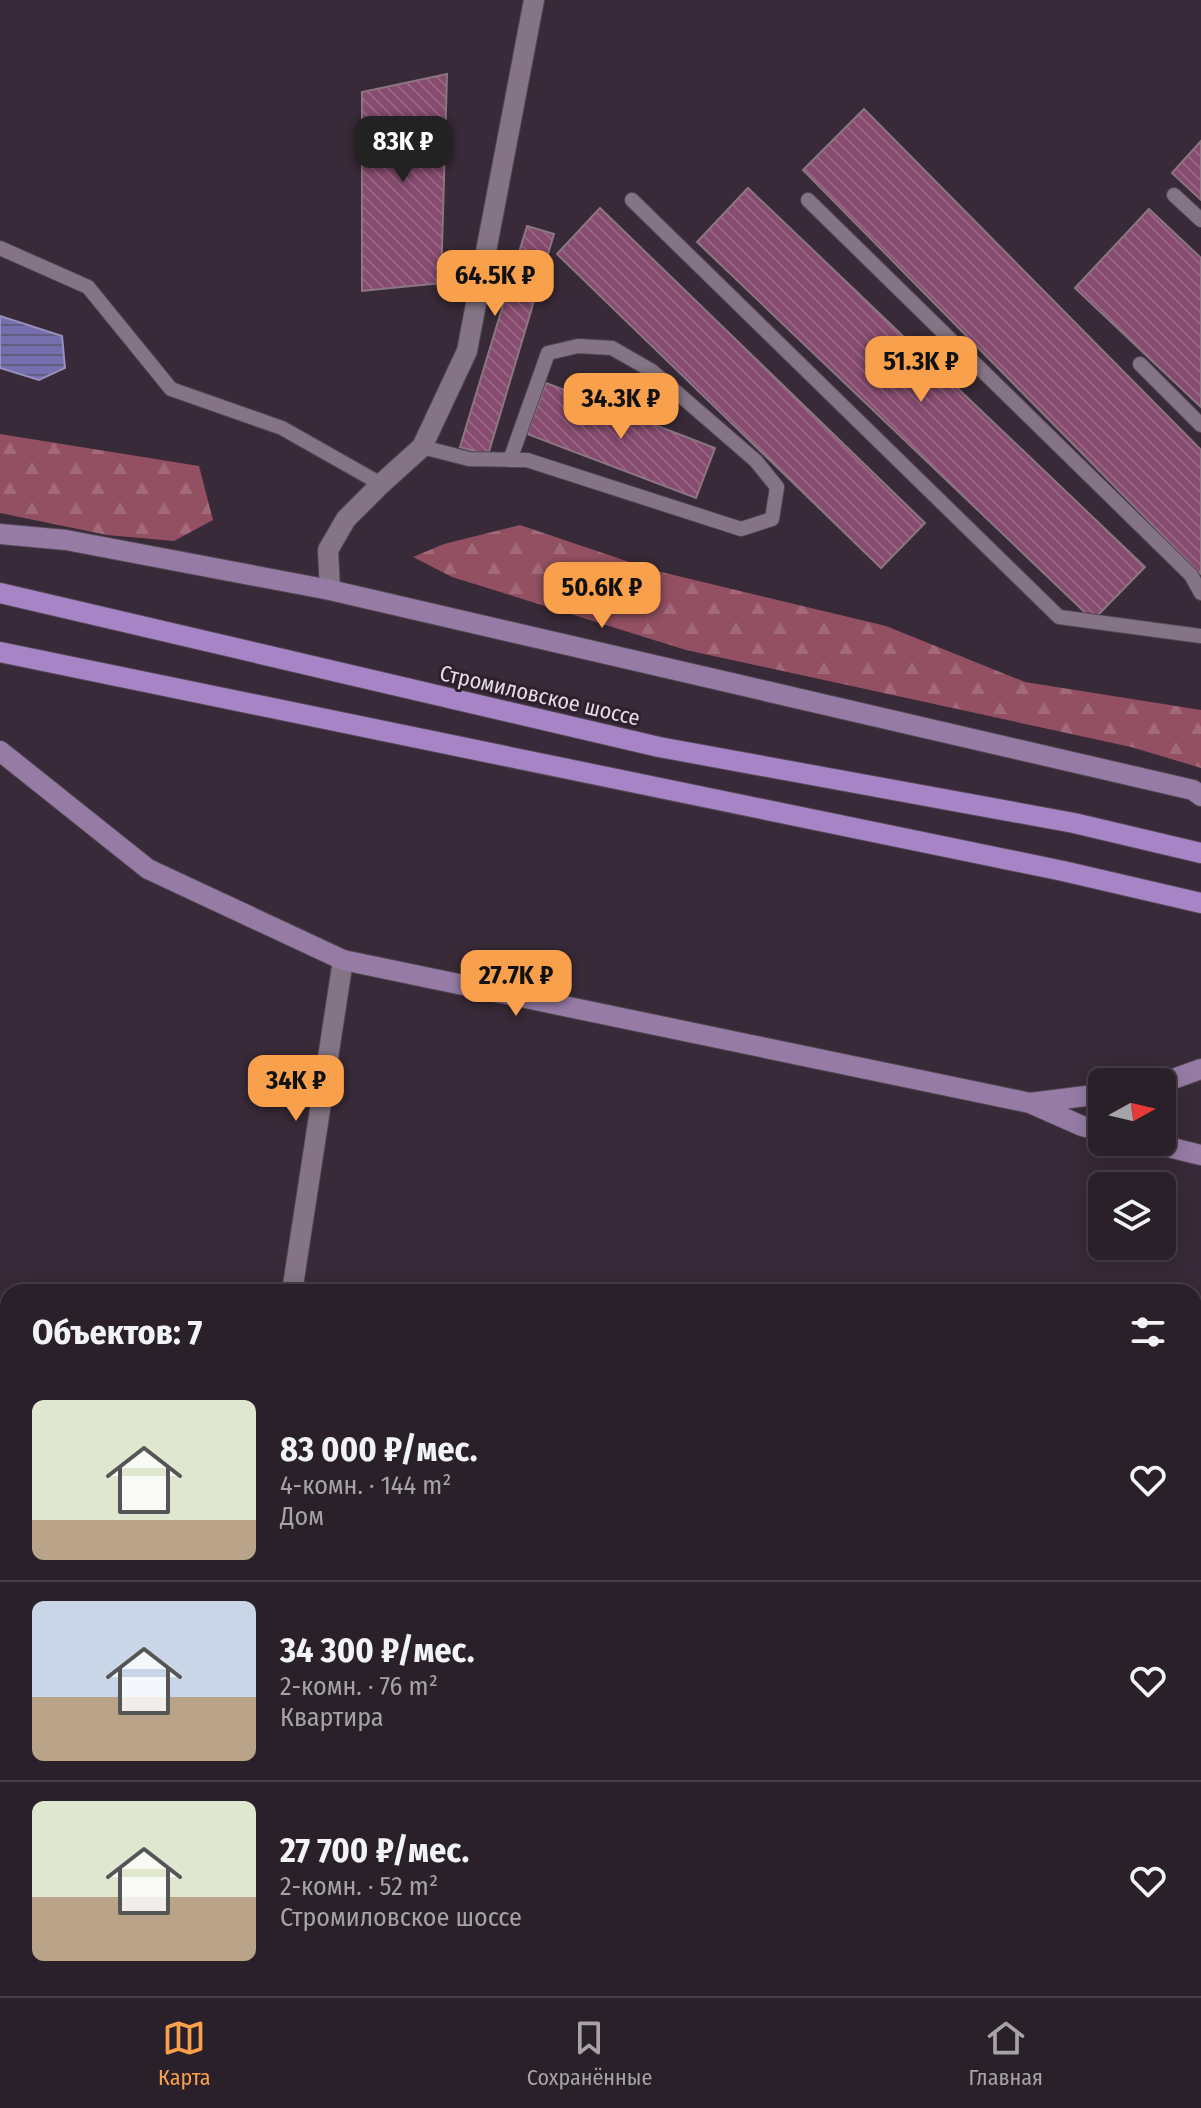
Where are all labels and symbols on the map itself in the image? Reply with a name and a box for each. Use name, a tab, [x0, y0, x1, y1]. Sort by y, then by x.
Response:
pin: 83K ₽	[347, 116, 459, 184]
pin: 64.5K ₽	[421, 250, 569, 318]
pin: 51.3K ₽	[847, 336, 995, 404]
pin: 34.3K ₽	[547, 373, 695, 441]
pin: 50.6K ₽	[528, 562, 676, 630]
street label: Стромиловское шоссе	[437, 659, 643, 732]
pin: 27.7K ₽	[442, 950, 590, 1018]
pin: 34K ₽	[240, 1055, 352, 1123]
north arrow	[1088, 1068, 1176, 1156]

